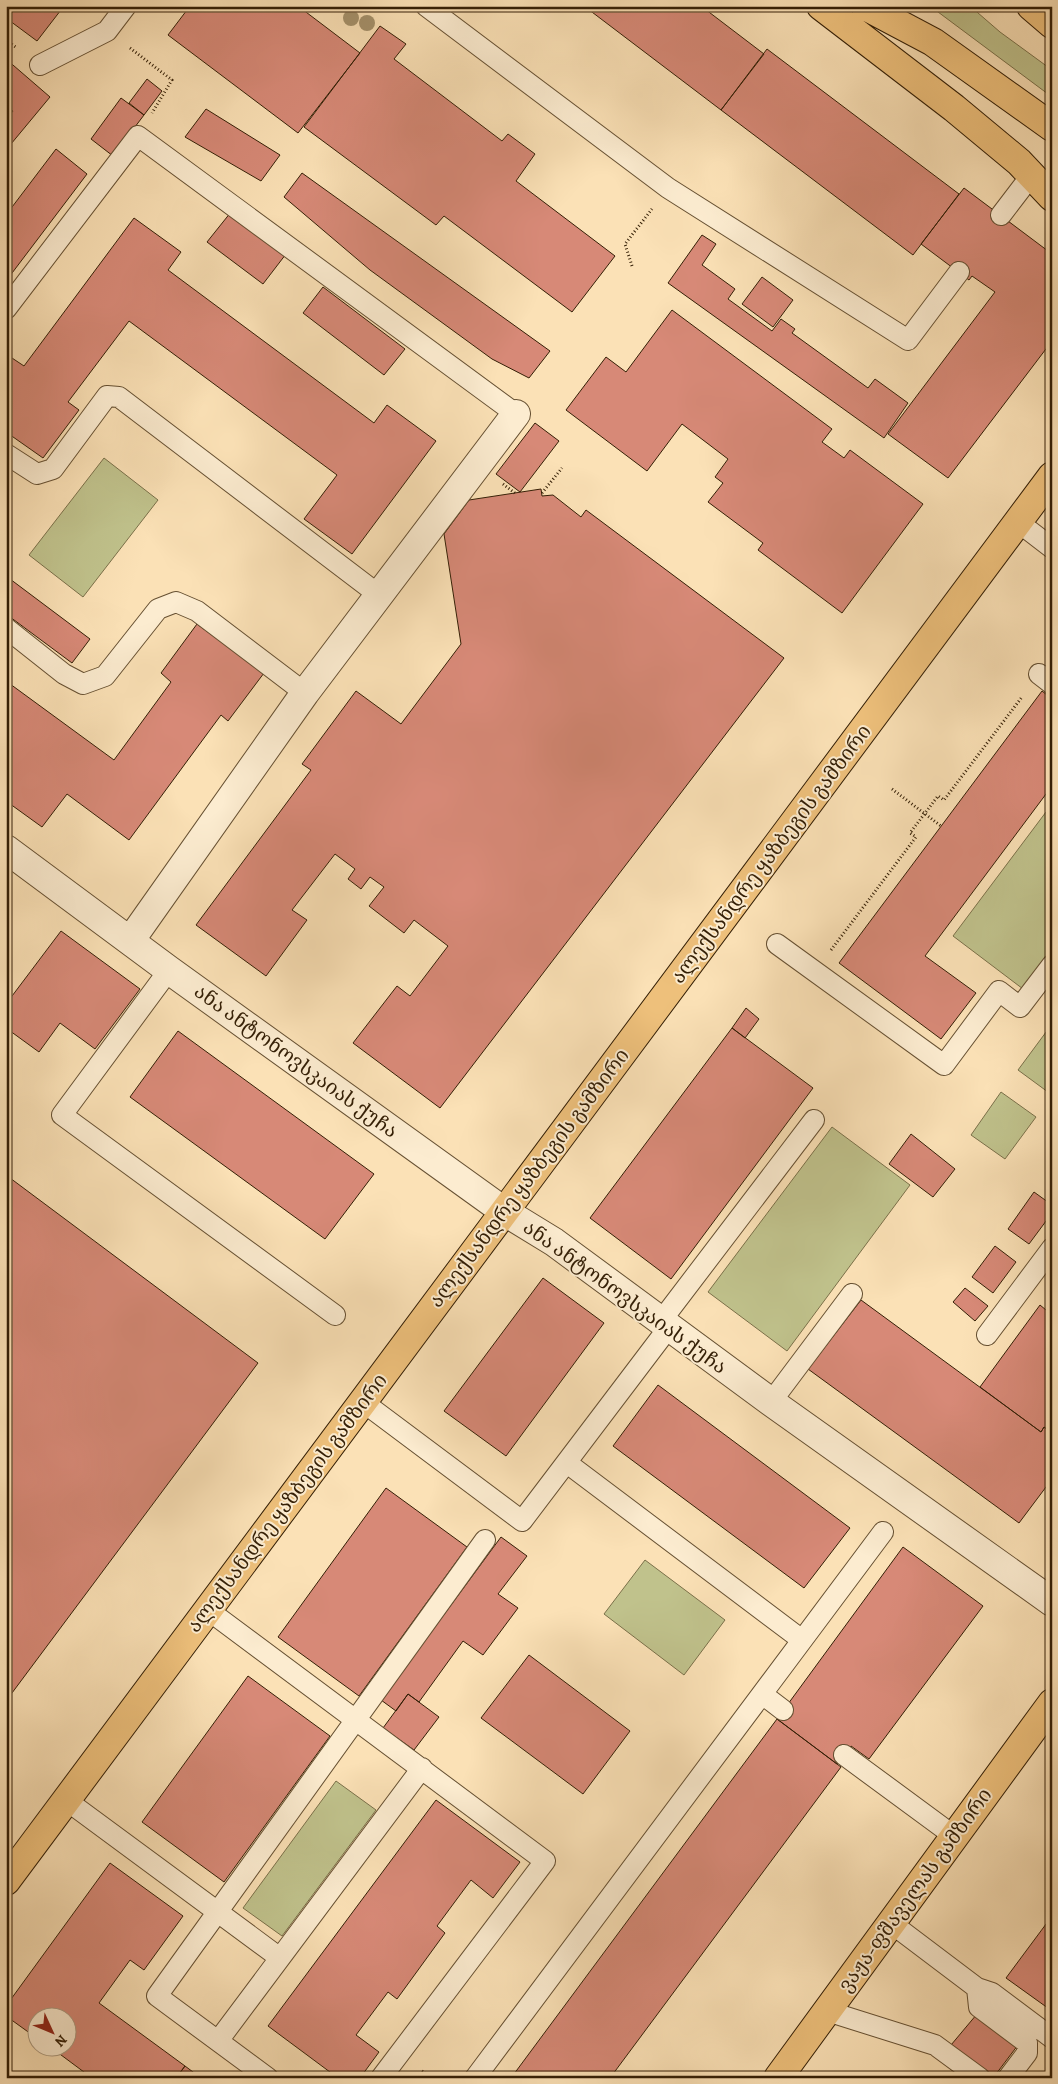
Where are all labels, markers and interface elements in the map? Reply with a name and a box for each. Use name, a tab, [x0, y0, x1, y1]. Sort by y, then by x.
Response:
street label: ალექსანდრე ყაზბეგის გამზირი	[665, 719, 877, 989]
street label: ანა ანტონოვსკაიას ქუჩა	[189, 978, 403, 1144]
street label: ალექსანდრე ყაზბეგის გამზირი	[423, 1043, 635, 1313]
street label: ანა ანტონოვსკაიას ქუჩა	[518, 1214, 732, 1380]
street label: ალექსანდრე ყაზბეგის გამზირი	[181, 1368, 393, 1638]
street label: ვაჟა-ფშაველას გამზირი	[832, 1783, 998, 1997]
north arrow	[28, 2006, 78, 2056]
text: N	[51, 2030, 71, 2051]

